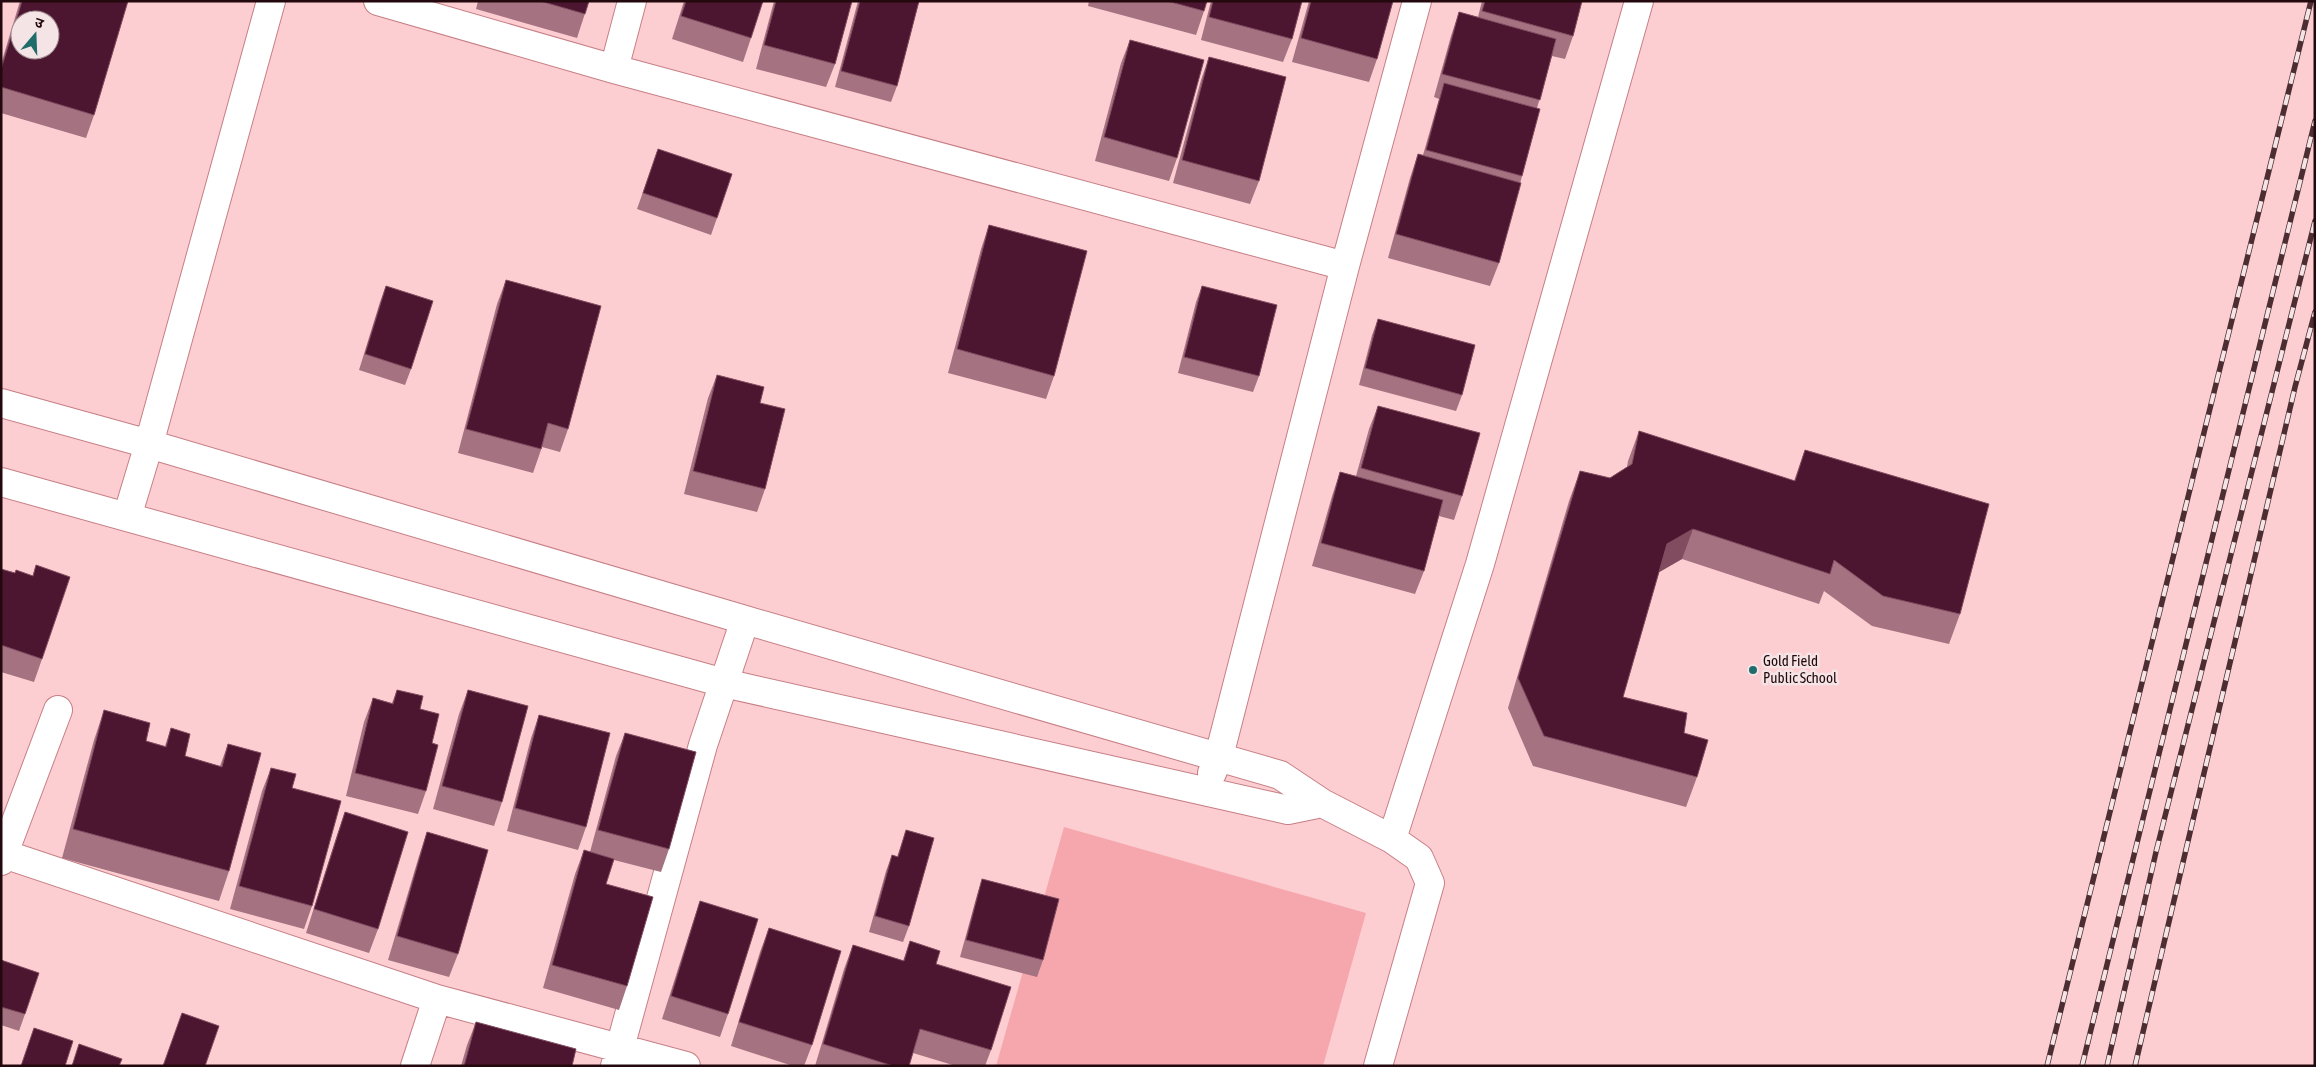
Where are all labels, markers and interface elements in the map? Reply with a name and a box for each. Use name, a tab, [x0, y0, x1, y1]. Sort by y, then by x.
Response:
north arrow	[10, 10, 60, 60]
text: उ	[33, 14, 46, 32]
place label: Gold Field Public School	[1763, 652, 1837, 686]
marker: Gold Field Public School	[1747, 664, 1759, 676]

